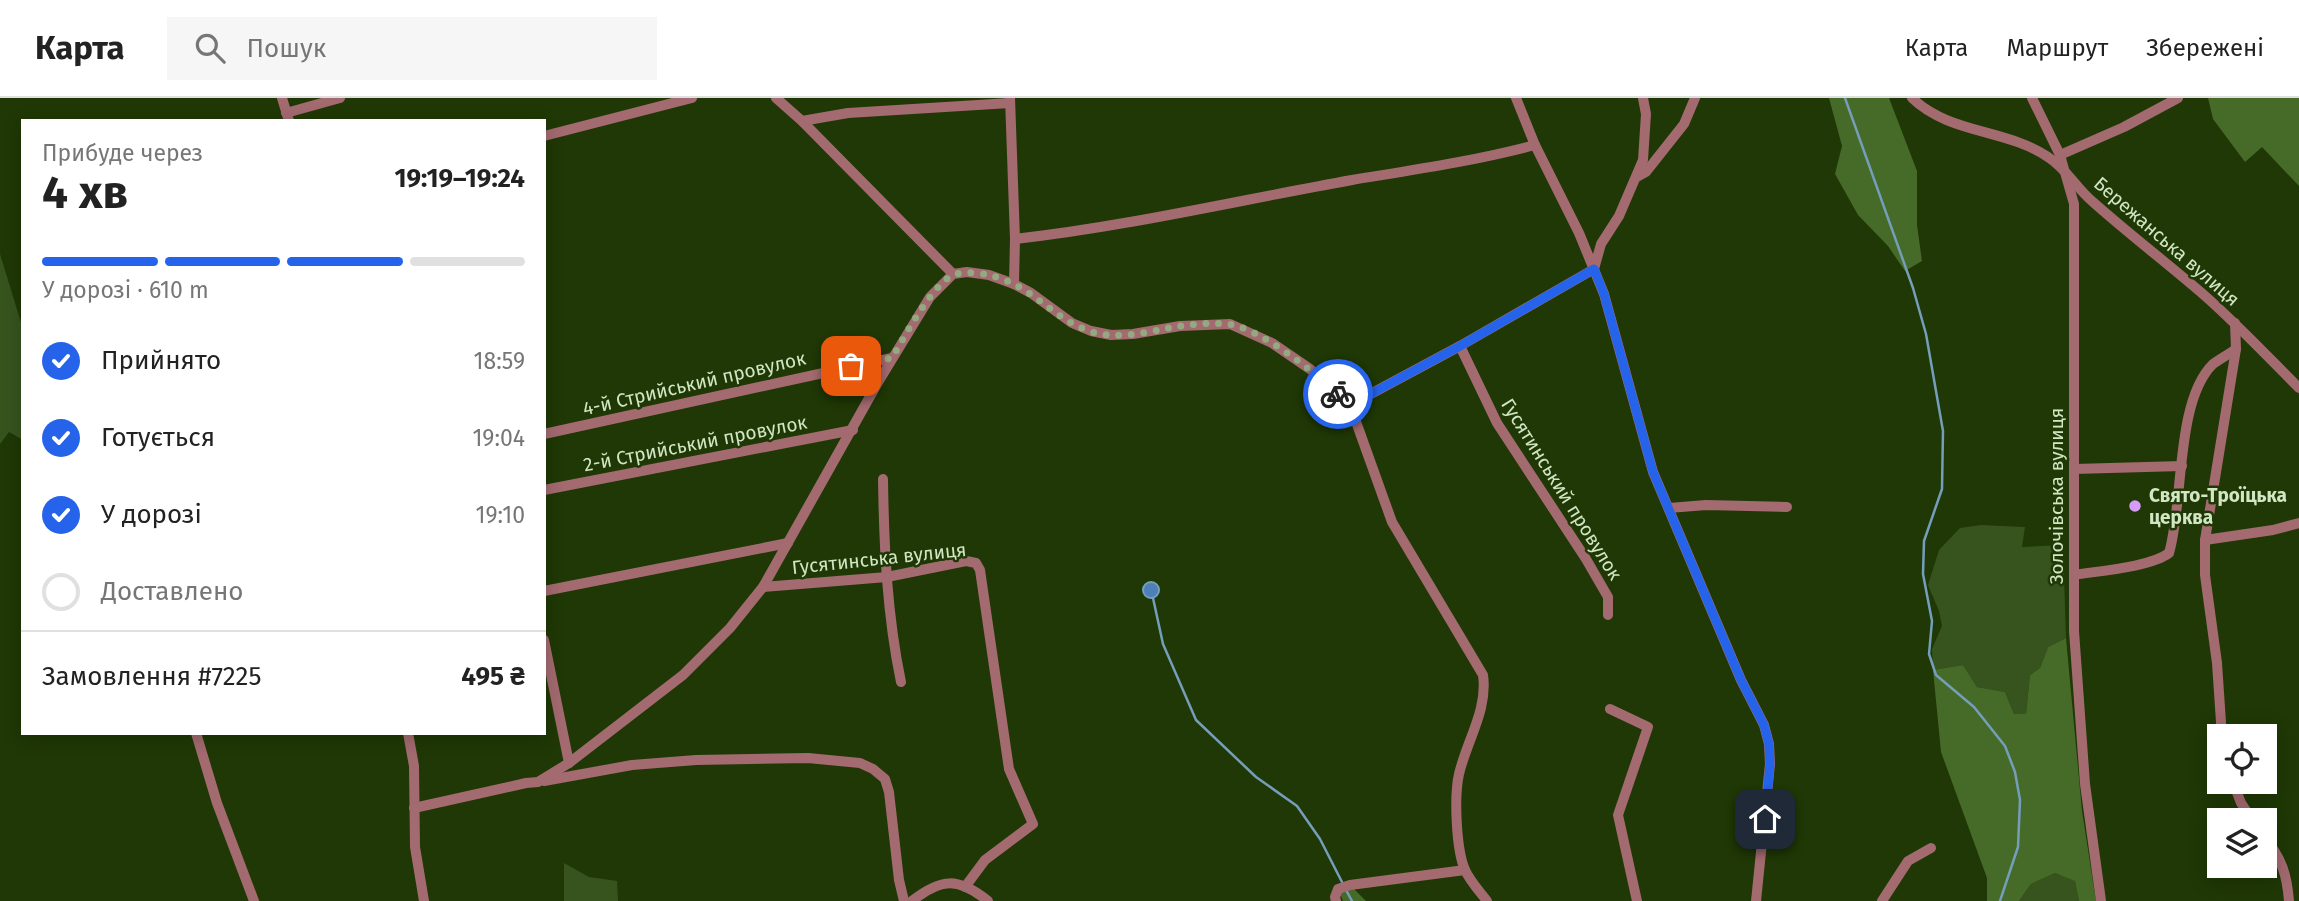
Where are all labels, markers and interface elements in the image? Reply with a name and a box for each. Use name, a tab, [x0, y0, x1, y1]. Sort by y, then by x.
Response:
search box	[167, 17, 657, 80]
text: Карта	[35, 28, 125, 68]
icon: search	[191, 29, 229, 67]
text: Пошук	[247, 33, 326, 64]
text: Карта	[1905, 34, 1968, 62]
text: Маршрут	[2006, 34, 2108, 62]
text: Збережені	[2146, 34, 2264, 62]
text: Прибуде через	[42, 139, 203, 167]
text: 19:19–19:24	[394, 163, 525, 194]
text: 4 хв	[42, 165, 128, 220]
street label: Бережанська вулиця	[2089, 172, 2244, 311]
text: У дорозі · 610 m	[42, 276, 209, 304]
pin	[821, 336, 881, 396]
icon: check	[42, 342, 80, 380]
text: Прийнято	[101, 345, 221, 376]
text: 18:59	[474, 347, 525, 375]
street label: 4-й Стрийський провулок	[580, 347, 808, 420]
icon: bag	[832, 347, 870, 385]
courier	[1303, 359, 1373, 429]
icon: bike	[1319, 375, 1357, 413]
street label: Гусятинський провулок	[1496, 394, 1627, 584]
street label: Золочівська вулиця	[2045, 408, 2068, 584]
street label: 2-й Стрийський провулок	[581, 410, 809, 476]
icon: check	[42, 419, 80, 457]
text: Готується	[101, 422, 215, 453]
text: 19:04	[472, 424, 525, 452]
place label: Свято-Троїцька церква	[2149, 484, 2287, 529]
icon: check	[42, 496, 80, 534]
marker: Свято-Троїцька церква	[2127, 498, 2143, 514]
text: У дорозі	[101, 499, 202, 530]
text: 19:10	[476, 501, 525, 529]
street label: Гусятинська вулиця	[791, 538, 968, 579]
text: Доставлено	[101, 576, 243, 607]
text: Замовлення #7225	[42, 661, 261, 692]
text: 495 ₴	[461, 661, 525, 692]
map controls	[2207, 724, 2277, 878]
button: locate	[2207, 724, 2277, 794]
pin	[1735, 789, 1795, 849]
icon: home	[1746, 800, 1784, 838]
button: layers	[2207, 808, 2277, 878]

